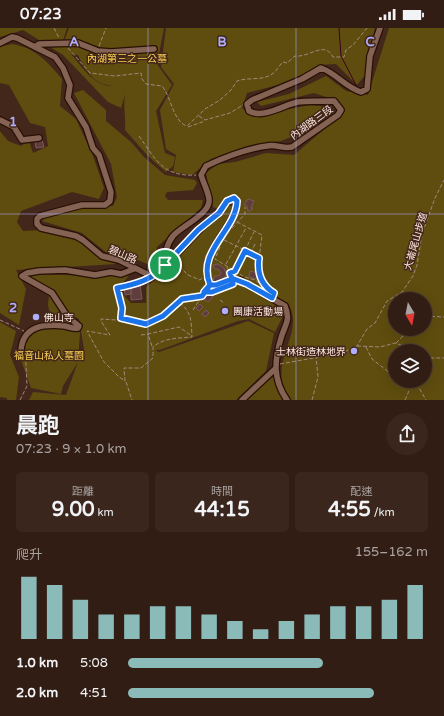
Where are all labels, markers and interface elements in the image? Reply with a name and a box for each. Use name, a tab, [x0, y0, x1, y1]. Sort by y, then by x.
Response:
text: 07:23	[20, 5, 62, 23]
text: A	[69, 34, 79, 50]
text: B	[217, 34, 227, 50]
text: C	[365, 34, 375, 50]
park label: 內湖第三之一公墓	[87, 53, 167, 65]
street label: 內湖路三段	[288, 103, 335, 142]
text: 1	[9, 114, 17, 130]
street label: 大崙尾山步道	[402, 211, 430, 272]
street label: 碧山路	[106, 244, 139, 266]
pin	[148, 248, 182, 282]
icon: arrive	[154, 254, 176, 276]
north arrow	[388, 292, 432, 336]
map controls	[388, 292, 432, 388]
text: 2	[9, 300, 17, 316]
marker: 團康活動場	[220, 306, 230, 316]
place label: 團康活動場	[233, 306, 283, 318]
marker: 佛山寺	[31, 312, 41, 322]
place label: 佛山寺	[43, 312, 74, 324]
button: layers	[388, 344, 432, 388]
place label: 士林街造林地界	[276, 346, 346, 358]
marker: 士林街造林地界	[349, 346, 359, 356]
park label: 福音山私人墓園	[14, 350, 84, 362]
text: 晨跑	[16, 413, 60, 439]
button: share	[386, 413, 428, 455]
text: 07:23 · 9 × 1.0 km	[16, 441, 127, 457]
text: 距離	[72, 485, 94, 498]
text: 時間	[211, 485, 233, 498]
text: 配速	[350, 485, 372, 498]
text: 9.00	[52, 498, 95, 522]
text: 44:15	[194, 498, 250, 522]
text: 4:55	[328, 498, 371, 522]
text: km	[95, 506, 114, 519]
text: /km	[371, 506, 395, 519]
text: 155–162 m	[355, 544, 428, 560]
text: 爬升	[16, 547, 42, 563]
text: 1.0 km	[16, 655, 58, 671]
text: 5:08	[80, 655, 108, 671]
text: 2.0 km	[16, 685, 58, 701]
text: 4:51	[80, 685, 108, 701]

